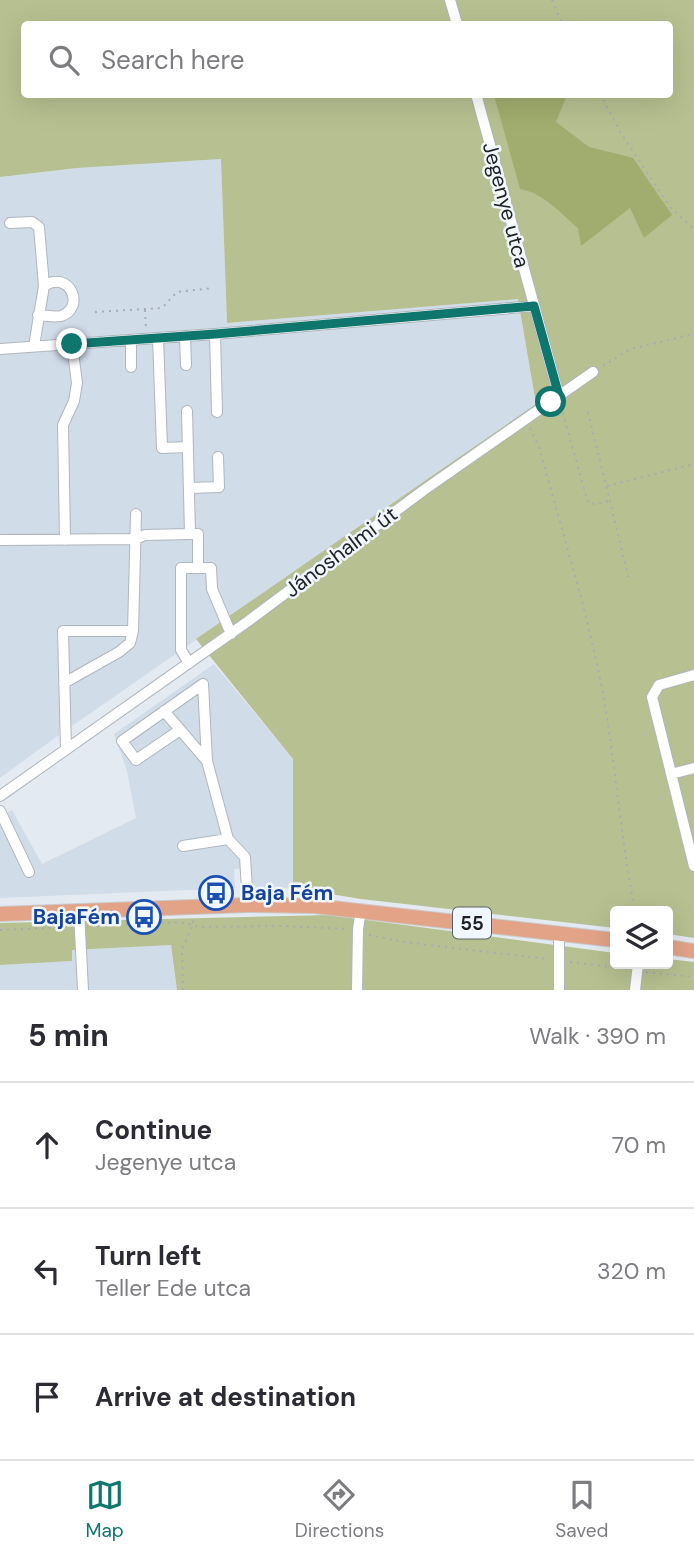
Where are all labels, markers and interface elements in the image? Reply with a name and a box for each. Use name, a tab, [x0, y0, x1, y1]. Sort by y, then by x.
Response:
search box	[21, 21, 673, 98]
icon: search	[45, 41, 83, 79]
text: Search here	[101, 43, 244, 77]
street label: Jegenye utca	[476, 139, 536, 271]
route end	[56, 328, 87, 359]
route start	[535, 386, 566, 417]
street label: Jánoshalmi út	[279, 500, 403, 604]
bus stop icon: Baja Fém	[197, 874, 235, 912]
place label: Baja Fém	[241, 879, 333, 907]
bus stop icon: BajaFém	[125, 898, 163, 936]
place label: BajaFém	[33, 903, 120, 931]
map controls	[610, 906, 673, 969]
button: layers	[610, 906, 673, 969]
road number: 55	[453, 908, 491, 939]
text: 5 min	[28, 1016, 109, 1055]
text: Walk · 390 m	[529, 1021, 666, 1051]
text: Continue	[95, 1113, 212, 1147]
icon: ahead	[28, 1126, 66, 1164]
text: 70 m	[612, 1130, 666, 1160]
text: Jegenye utca	[95, 1147, 236, 1177]
text: Turn left	[95, 1239, 202, 1273]
icon: left	[28, 1252, 66, 1290]
text: 320 m	[597, 1256, 666, 1286]
text: Teller Ede utca	[95, 1273, 251, 1303]
icon: arrive	[28, 1378, 66, 1416]
text: Arrive at destination	[95, 1380, 356, 1414]
tab: Map	[86, 1476, 124, 1543]
tab: Directions	[295, 1476, 384, 1543]
tab: Saved	[555, 1476, 608, 1543]

